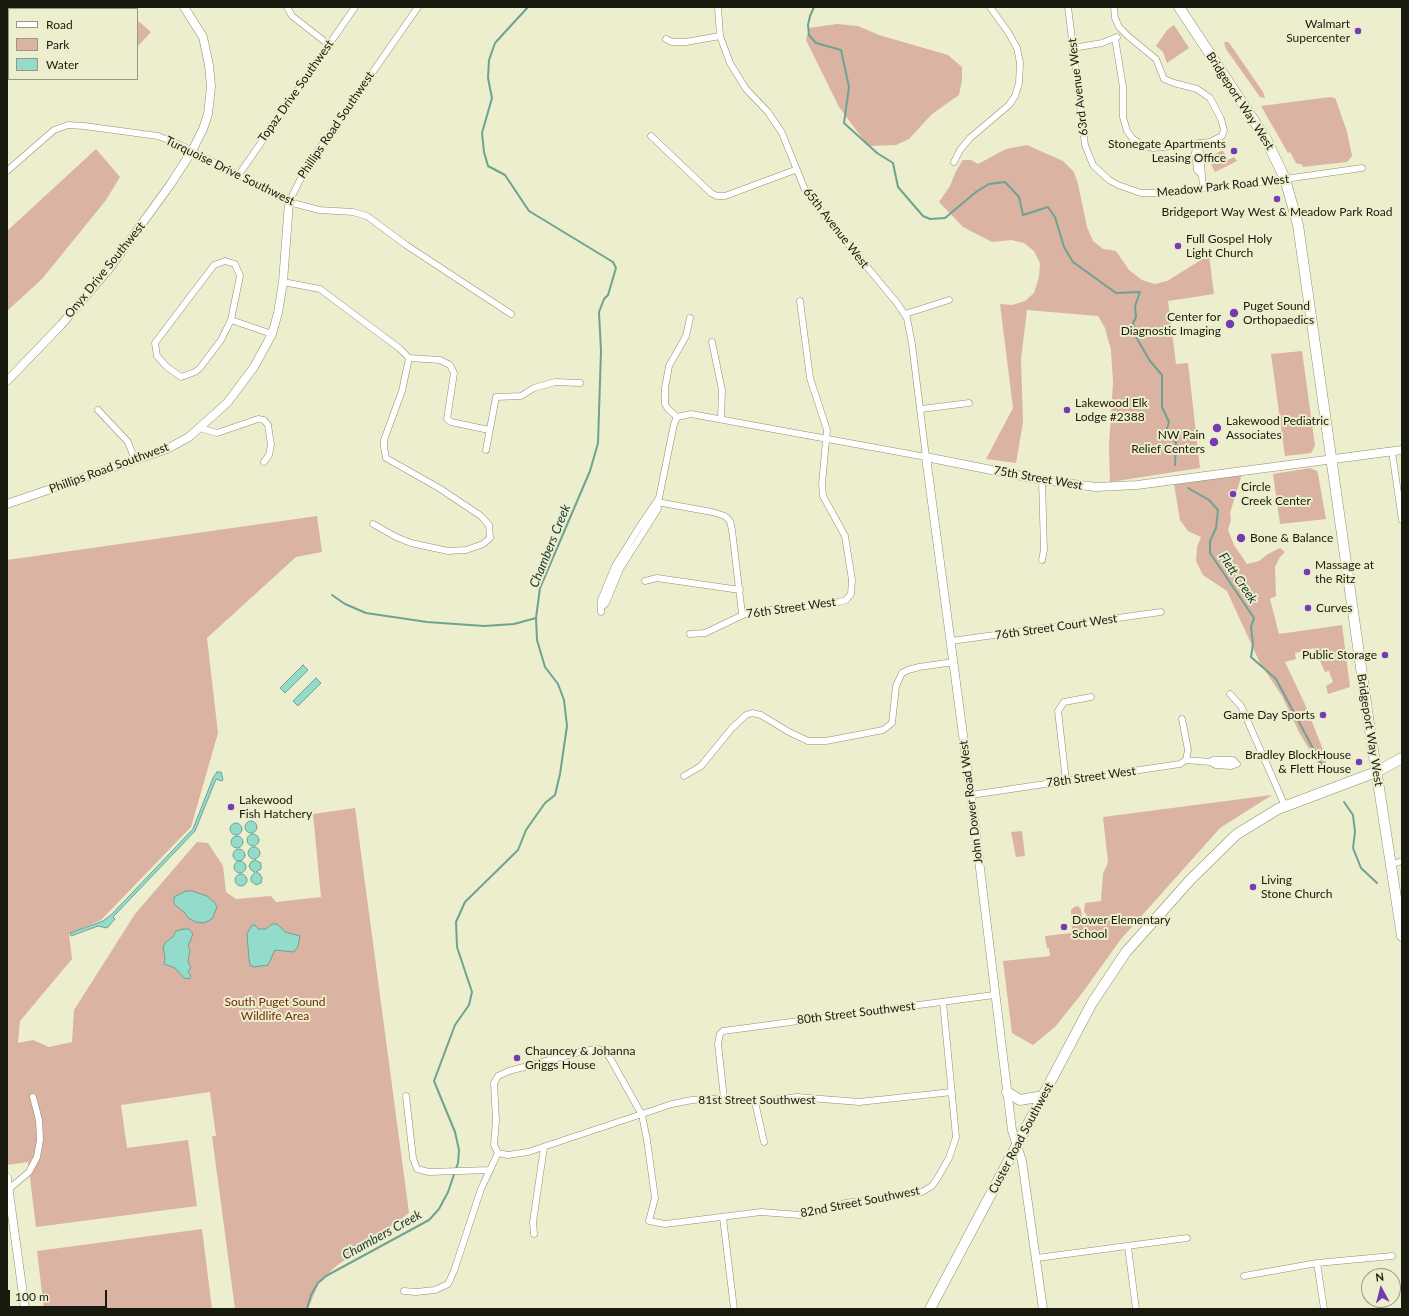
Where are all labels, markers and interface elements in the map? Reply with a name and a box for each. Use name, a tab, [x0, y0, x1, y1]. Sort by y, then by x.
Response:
legend	[8, 8, 138, 80]
text: Road	[46, 17, 73, 32]
place label: Walmart Supercenter	[1286, 17, 1350, 45]
marker: Walmart Supercenter	[1353, 26, 1363, 36]
text: Park	[46, 37, 69, 52]
street label: Topaz Drive Southwest	[255, 37, 337, 145]
street label: 63rd Avenue West	[1065, 37, 1091, 137]
street label: Bridgeport Way West	[1203, 49, 1277, 153]
text: Water	[46, 57, 79, 72]
street label: Phillips Road Southwest	[295, 69, 377, 181]
street label: Turquoise Drive Southwest	[163, 133, 297, 209]
place label: Stonegate Apartments Leasing Office	[1108, 137, 1226, 165]
marker: Stonegate Apartments Leasing Office	[1229, 146, 1239, 156]
street label: Meadow Park Road West	[1156, 172, 1290, 200]
street label: 65th Avenue West	[800, 185, 872, 271]
marker: Bridgeport Way West & Meadow Park Road	[1272, 194, 1282, 204]
place label: Bridgeport Way West & Meadow Park Road	[1162, 205, 1392, 219]
street label: Onyx Drive Southwest	[62, 219, 148, 321]
place label: Full Gospel Holy Light Church	[1186, 232, 1272, 260]
marker: Full Gospel Holy Light Church	[1173, 241, 1183, 251]
place label: Puget Sound Orthopaedics	[1243, 299, 1314, 327]
marker: Puget Sound Orthopaedics	[1228, 307, 1240, 319]
place label: Center for Diagnostic Imaging	[1121, 310, 1221, 338]
marker: Center for Diagnostic Imaging	[1224, 318, 1236, 330]
place label: Lakewood Elk Lodge #2388	[1075, 396, 1148, 424]
marker: Lakewood Elk Lodge #2388	[1062, 405, 1072, 415]
place label: Lakewood Pediatric Associates	[1226, 414, 1329, 442]
marker: Lakewood Pediatric Associates	[1211, 422, 1223, 434]
place label: NW Pain Relief Centers	[1131, 428, 1205, 456]
marker: NW Pain Relief Centers	[1208, 436, 1220, 448]
street label: Phillips Road Southwest	[47, 440, 171, 496]
street label: 75th Street West	[992, 463, 1084, 493]
place label: Circle Creek Center	[1241, 480, 1311, 508]
marker: Circle Creek Center	[1228, 489, 1238, 499]
water label: Chambers Creek	[526, 502, 574, 590]
place label: Bone & Balance	[1250, 531, 1333, 545]
marker: Bone & Balance	[1235, 532, 1247, 544]
water label: Flett Creek	[1215, 550, 1261, 606]
place label: Massage at the Ritz	[1315, 558, 1374, 586]
marker: Massage at the Ritz	[1302, 567, 1312, 577]
street label: 76th Street West	[745, 595, 837, 621]
place label: Curves	[1316, 601, 1353, 615]
marker: Curves	[1303, 603, 1313, 613]
street label: 76th Street Court West	[994, 611, 1118, 643]
place label: Public Storage	[1302, 648, 1377, 662]
marker: Public Storage	[1380, 650, 1390, 660]
street label: Bridgeport Way West	[1354, 673, 1386, 787]
place label: Game Day Sports	[1223, 708, 1315, 722]
marker: Game Day Sports	[1318, 710, 1328, 720]
street label: John Dower Road West	[956, 739, 986, 865]
place label: Bradley BlockHouse & Flett House	[1245, 748, 1351, 776]
marker: Bradley BlockHouse & Flett House	[1354, 757, 1364, 767]
street label: 78th Street West	[1045, 764, 1137, 790]
place label: Lakewood Fish Hatchery	[239, 793, 312, 821]
marker: Lakewood Fish Hatchery	[226, 802, 236, 812]
place label: Living Stone Church	[1261, 873, 1332, 901]
marker: Living Stone Church	[1248, 882, 1258, 892]
place label: Dower Elementary School	[1072, 913, 1171, 941]
marker: Dower Elementary School	[1059, 922, 1069, 932]
park label: South Puget Sound Wildlife Area	[224, 995, 326, 1023]
street label: 80th Street Southwest	[796, 999, 916, 1027]
place label: Chauncey & Johanna Griggs House	[525, 1044, 635, 1072]
marker: Chauncey & Johanna Griggs House	[512, 1053, 522, 1063]
street label: Custer Road Southwest	[986, 1080, 1056, 1196]
street label: 81st Street Southwest	[698, 1093, 816, 1107]
street label: 82nd Street Southwest	[799, 1183, 921, 1221]
water label: Chambers Creek	[340, 1207, 424, 1263]
north arrow	[1361, 1268, 1401, 1308]
text: N	[1375, 1270, 1385, 1284]
scale bar	[10, 1282, 109, 1308]
text: 100 m	[15, 1289, 49, 1304]

